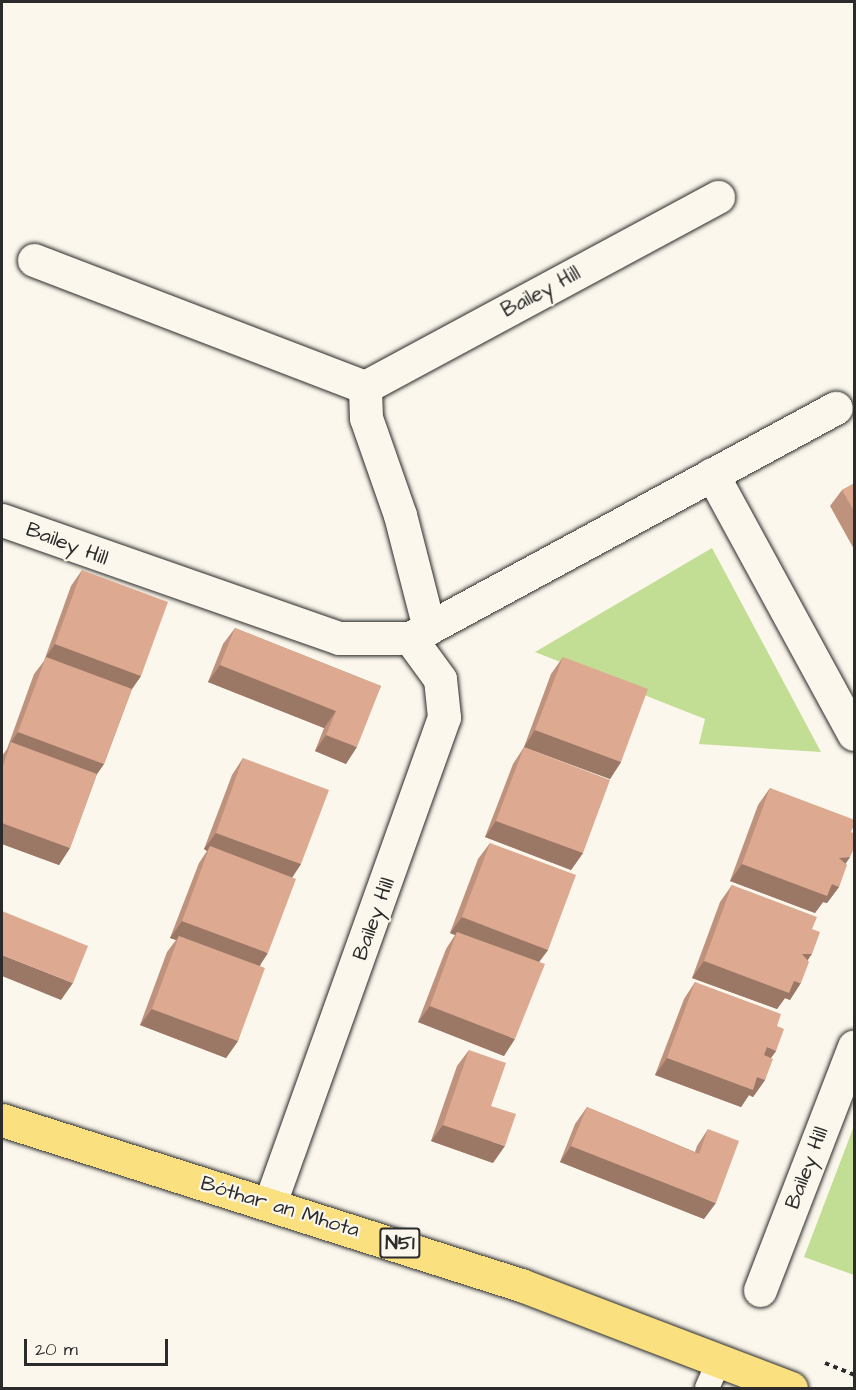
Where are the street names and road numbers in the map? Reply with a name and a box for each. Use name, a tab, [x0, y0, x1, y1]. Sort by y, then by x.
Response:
street label: Bailey Hill	[497, 261, 585, 323]
street label: Bailey Hill	[22, 517, 112, 571]
street label: Bailey Hill	[347, 874, 401, 964]
street label: Bailey Hill	[780, 1123, 834, 1213]
street label: Bóthar an Mhota	[198, 1171, 362, 1243]
road number: N51	[379, 1226, 421, 1260]

